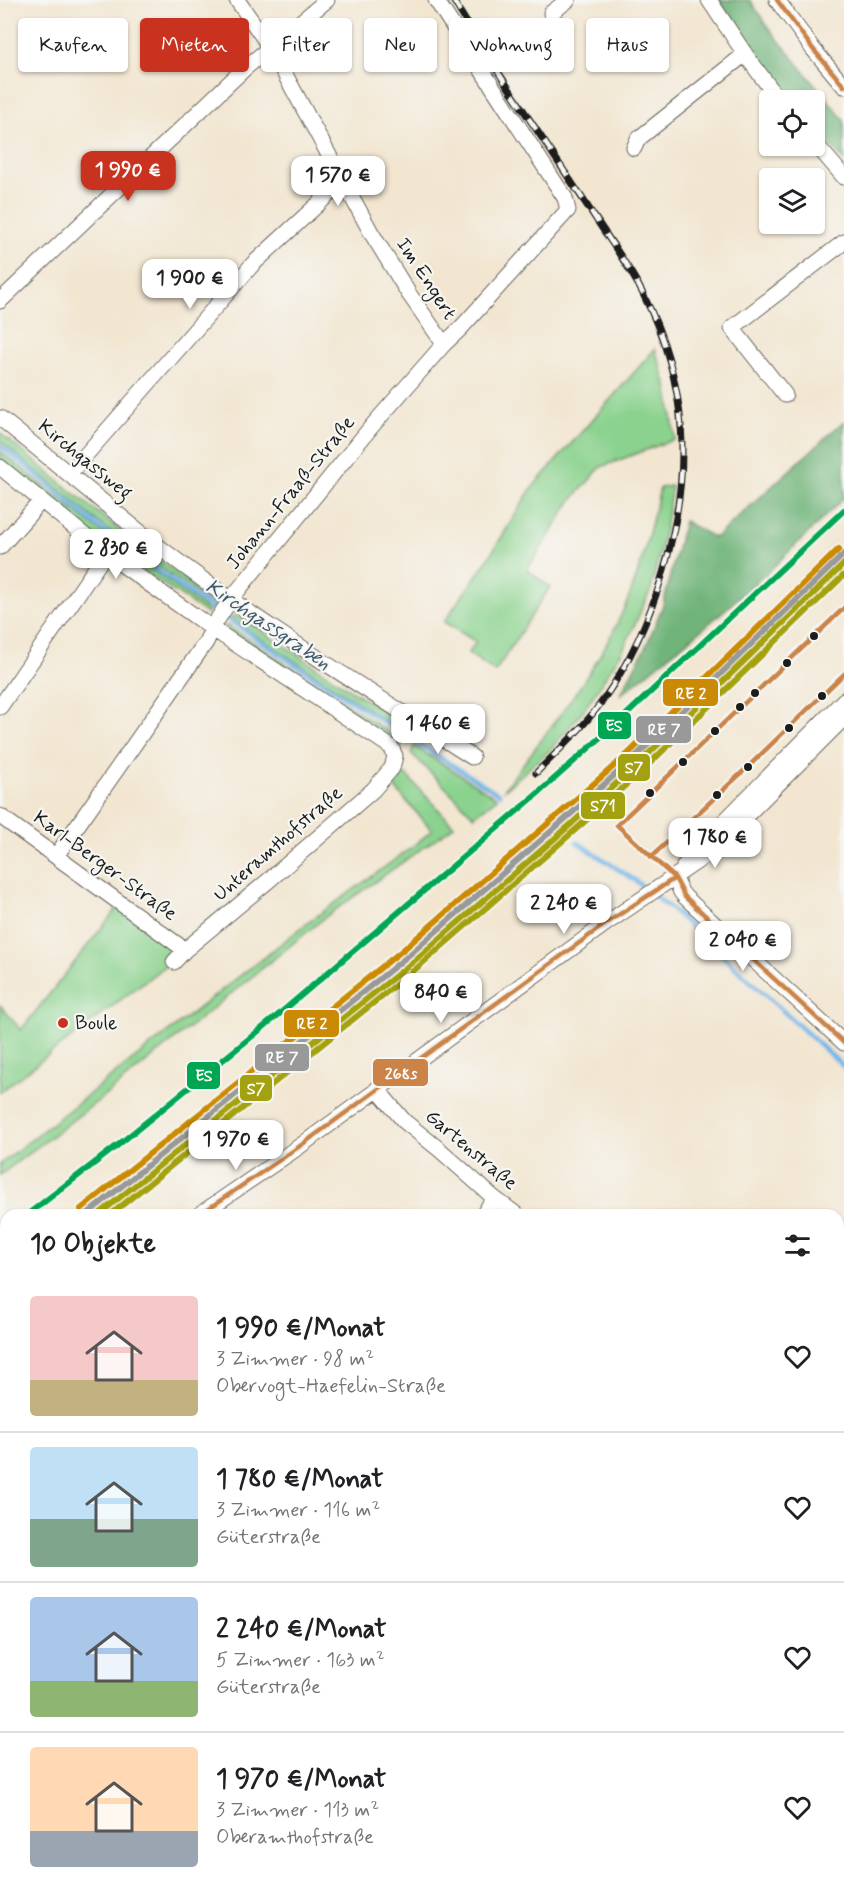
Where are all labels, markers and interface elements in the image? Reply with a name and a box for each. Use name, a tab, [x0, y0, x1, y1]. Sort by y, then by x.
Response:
chip: Kaufen	[18, 18, 128, 72]
chip: Mieten	[140, 18, 249, 72]
chip: Filter	[261, 18, 352, 72]
chip: Neu	[364, 18, 437, 72]
chip: Wohnung	[449, 18, 574, 72]
chip: Haus	[586, 18, 669, 72]
map controls	[759, 90, 825, 234]
button: locate	[759, 90, 825, 156]
pin: 1 990 €	[73, 151, 183, 202]
pin: 1 570 €	[283, 156, 393, 207]
text: 1 990 €	[95, 157, 161, 184]
text: 1 570 €	[305, 162, 371, 189]
button: layers	[759, 168, 825, 234]
street label: Im Engert	[389, 233, 463, 326]
pin: 1 900 €	[135, 259, 245, 310]
text: 1 900 €	[156, 265, 224, 292]
street label: Johann-Fraaß-Straße	[220, 410, 362, 576]
street label: Kirchgassweg	[31, 413, 138, 508]
pin: 2 830 €	[61, 529, 171, 580]
text: 2 830 €	[84, 535, 148, 562]
water label: Kirchgassgraben	[200, 573, 336, 677]
unlabelled marker	[808, 630, 820, 642]
unlabelled marker	[781, 657, 793, 669]
line badge: RE 2	[662, 678, 719, 707]
text: RE 2	[676, 684, 707, 705]
unlabelled marker	[749, 687, 761, 699]
unlabelled marker	[816, 690, 828, 702]
unlabelled marker	[734, 701, 746, 713]
pin: 1 460 €	[383, 704, 493, 755]
text: 1 460 €	[405, 710, 471, 737]
line badge: ES	[597, 711, 632, 740]
line badge: RE 7	[635, 715, 692, 744]
text: ES	[605, 716, 623, 737]
text: RE 7	[648, 720, 681, 741]
unlabelled marker	[783, 722, 795, 734]
unlabelled marker	[709, 725, 721, 737]
line badge: S7	[617, 753, 651, 782]
unlabelled marker	[677, 756, 689, 768]
text: S7	[625, 758, 644, 779]
unlabelled marker	[742, 761, 754, 773]
street label: Unteramthofstraße	[207, 780, 349, 908]
unlabelled marker	[644, 787, 656, 799]
unlabelled marker	[711, 789, 723, 801]
line badge: S71	[580, 791, 626, 820]
text: S71	[590, 796, 616, 817]
street label: Karl-Berger-Straße	[27, 805, 183, 928]
pin: 1 780 €	[660, 818, 770, 869]
text: 1 780 €	[683, 824, 747, 851]
pin: 2 240 €	[509, 884, 619, 935]
text: 2 240 €	[530, 890, 598, 917]
pin: 2 040 €	[688, 921, 798, 972]
text: 2 040 €	[709, 927, 777, 954]
pin: 840 €	[399, 973, 483, 1024]
text: 840 €	[414, 979, 468, 1006]
line badge: RE 2	[283, 1009, 340, 1038]
place label: Boule	[75, 1010, 117, 1037]
text: RE 2	[297, 1014, 328, 1035]
marker: Boule	[56, 1016, 70, 1030]
line badge: RE 7	[254, 1043, 310, 1072]
text: RE 7	[266, 1048, 299, 1069]
line badge: 268s	[372, 1058, 429, 1087]
line badge: ES	[186, 1061, 221, 1090]
text: 268s	[385, 1064, 418, 1085]
text: ES	[195, 1066, 213, 1087]
line badge: S7	[239, 1074, 273, 1102]
text: S7	[247, 1079, 266, 1100]
street label: Gartenstraße	[419, 1103, 523, 1197]
pin: 1 970 €	[181, 1120, 291, 1171]
text: 1 970 €	[202, 1126, 270, 1153]
text: 10 Objekte	[30, 1228, 156, 1262]
icon: filters	[781, 1229, 814, 1262]
text: 1 990 €/Monat	[216, 1312, 386, 1346]
icon: home	[78, 1320, 150, 1392]
icon: heart	[781, 1340, 814, 1373]
text: 3 Zimmer · 98 m²	[216, 1346, 374, 1373]
text: Obervogt-Haefelin-Straße	[216, 1373, 446, 1400]
text: 1 780 €/Monat	[216, 1463, 383, 1497]
icon: home	[78, 1471, 150, 1543]
icon: heart	[781, 1491, 814, 1524]
text: 3 Zimmer · 116 m²	[216, 1497, 380, 1524]
text: Güterstraße	[216, 1524, 321, 1551]
text: 2 240 €/Monat	[216, 1613, 387, 1647]
icon: home	[78, 1621, 150, 1693]
icon: heart	[781, 1641, 814, 1674]
text: 5 Zimmer · 163 m²	[216, 1647, 385, 1674]
text: Güterstraße	[216, 1674, 321, 1701]
text: 1 970 €/Monat	[216, 1763, 386, 1797]
icon: home	[78, 1771, 150, 1843]
icon: heart	[781, 1791, 814, 1824]
text: 3 Zimmer · 113 m²	[216, 1797, 379, 1824]
text: Oberamthofstraße	[216, 1824, 374, 1851]

